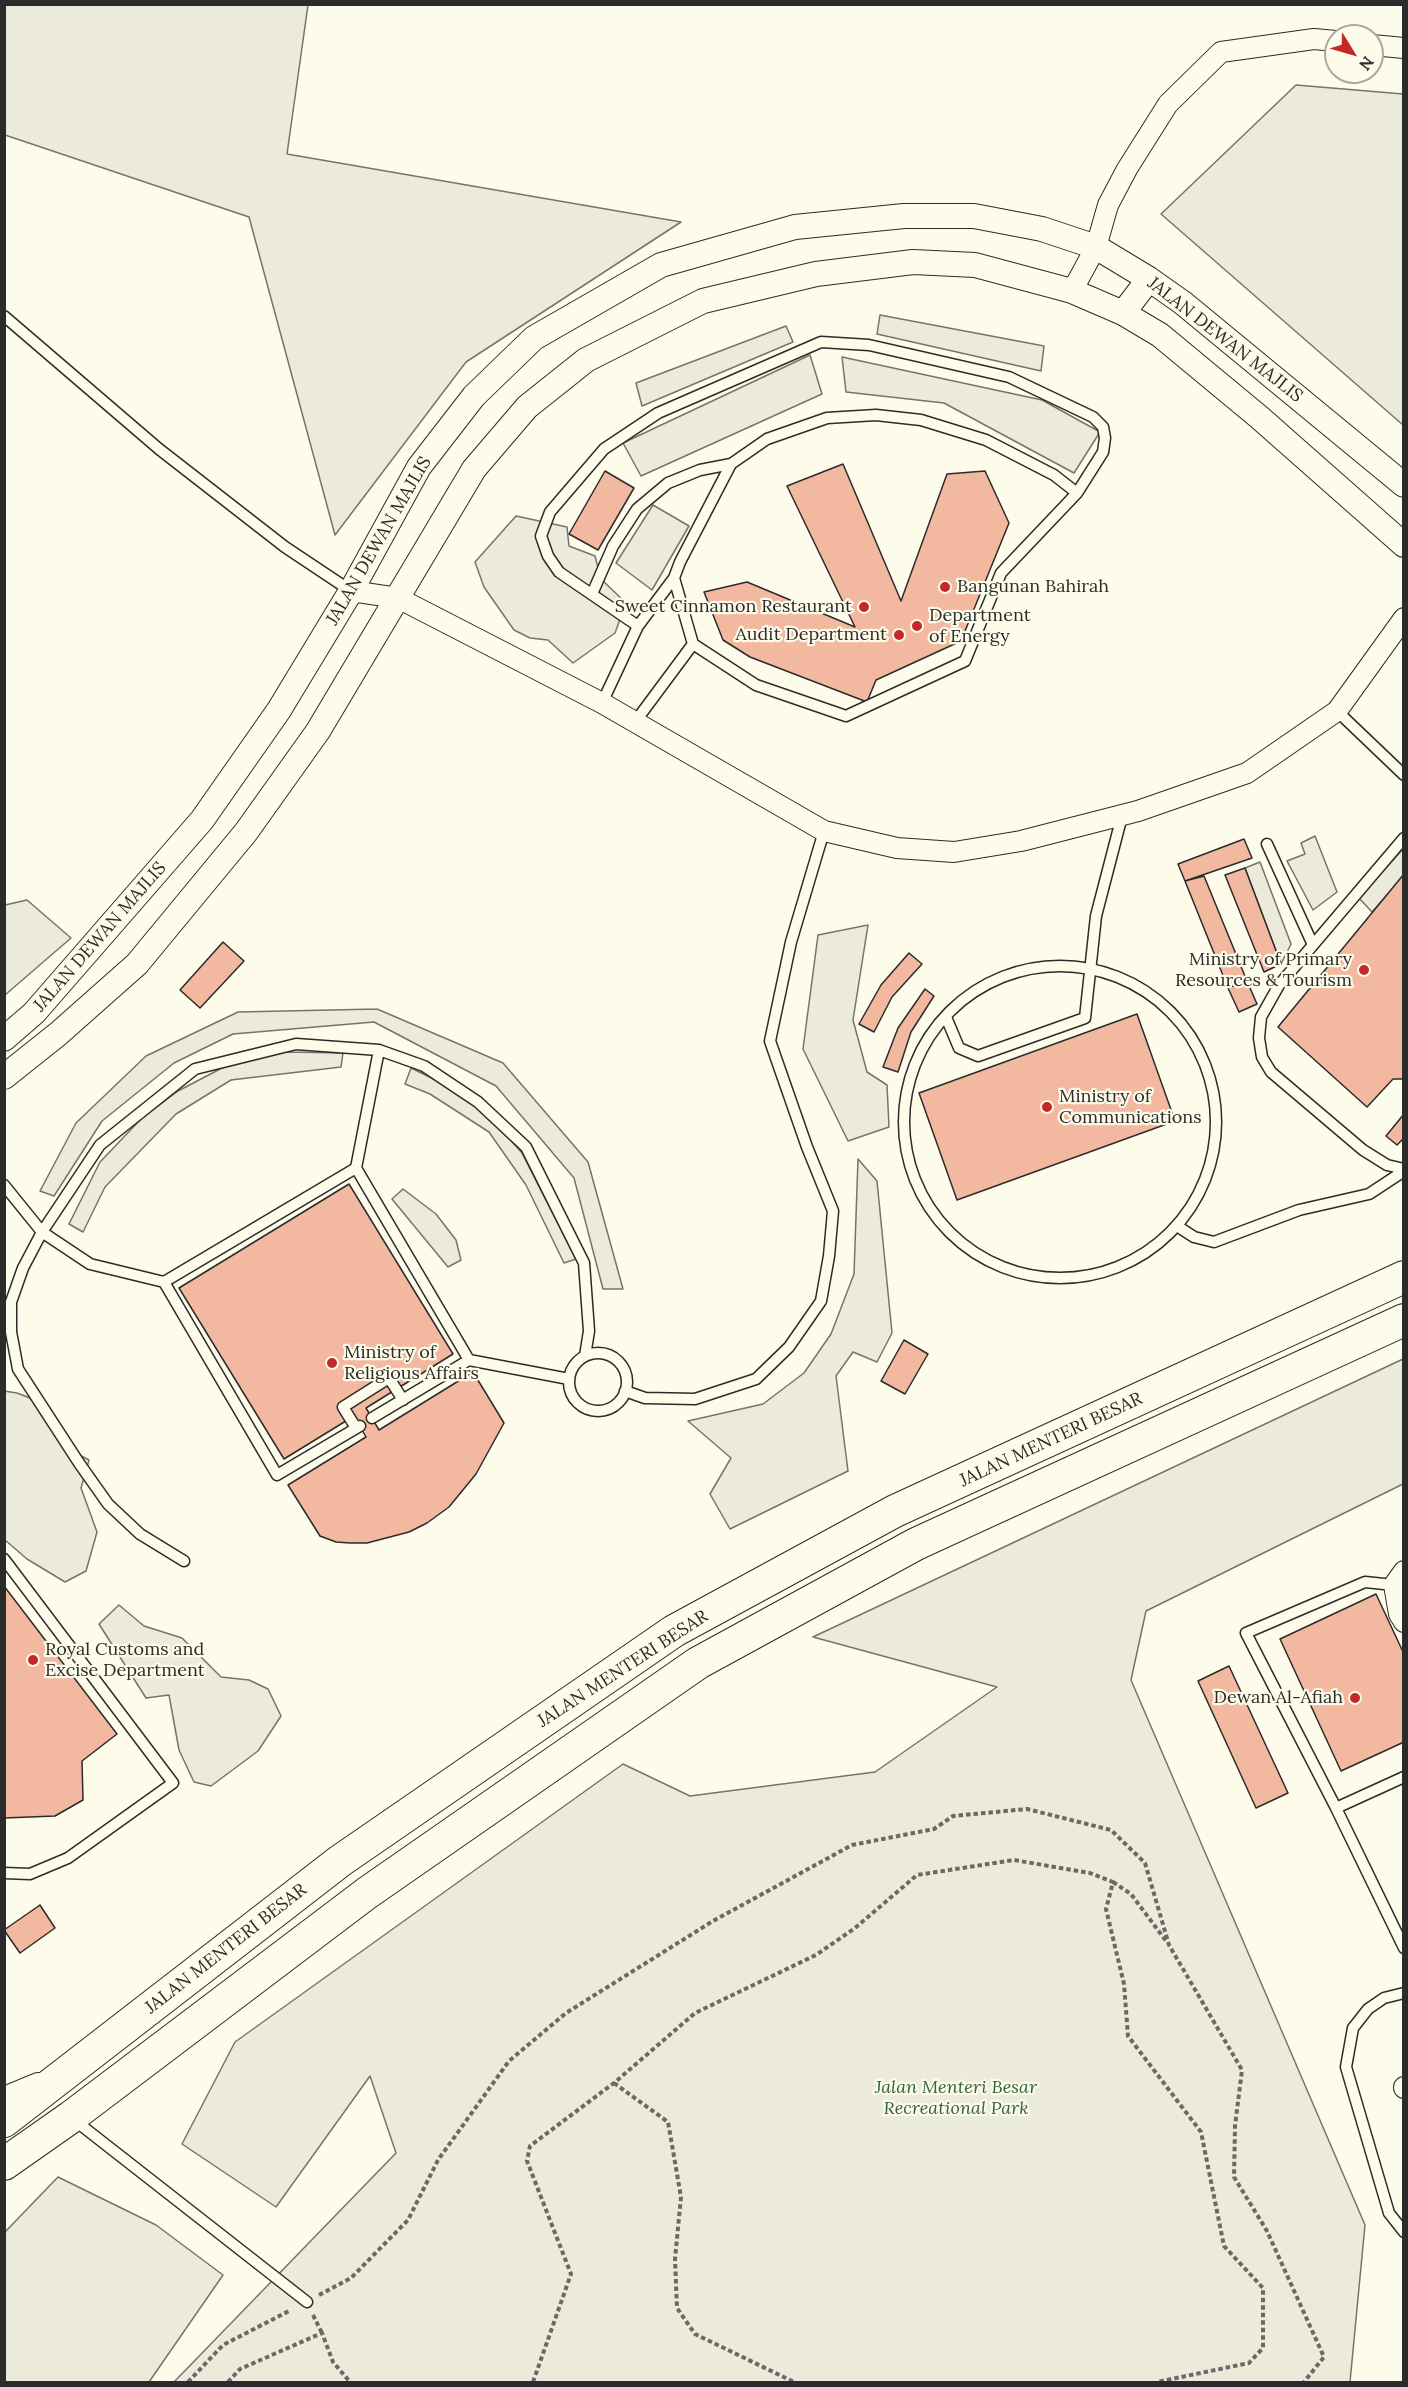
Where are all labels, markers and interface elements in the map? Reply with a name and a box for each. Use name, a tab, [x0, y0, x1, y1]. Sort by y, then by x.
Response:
north arrow	[1324, 24, 1384, 84]
text: N	[1355, 53, 1378, 75]
street label: JALAN DEWAN MAJLIS	[1143, 273, 1307, 407]
street label: JALAN DEWAN MAJLIS	[322, 453, 436, 629]
place label: Bangunan Bahirah	[957, 576, 1109, 598]
marker: Bangunan Bahirah	[938, 580, 952, 594]
place label: Sweet Cinnamon Restaurant	[615, 596, 852, 618]
marker: Sweet Cinnamon Restaurant	[857, 600, 871, 614]
place label: Department of Energy	[929, 605, 1031, 648]
marker: Department of Energy	[910, 619, 924, 633]
place label: Audit Department	[736, 624, 887, 646]
marker: Audit Department	[892, 628, 906, 642]
street label: JALAN DEWAN MAJLIS	[29, 858, 171, 1016]
place label: Ministry of Primary Resources & Tourism	[1175, 949, 1352, 992]
marker: Ministry of Primary Resources & Tourism	[1357, 963, 1371, 977]
place label: Ministry of Communications	[1059, 1086, 1202, 1128]
marker: Ministry of Communications	[1040, 1100, 1054, 1114]
place label: Ministry of Religious Affairs	[344, 1342, 479, 1384]
marker: Ministry of Religious Affairs	[325, 1356, 339, 1370]
street label: JALAN MENTERI BESAR	[956, 1388, 1146, 1492]
street label: JALAN MENTERI BESAR	[534, 1606, 712, 1732]
place label: Royal Customs and Excise Department	[45, 1639, 205, 1682]
marker: Royal Customs and Excise Department	[26, 1653, 40, 1667]
place label: Dewan Al-Afiah	[1214, 1687, 1343, 1709]
marker: Dewan Al-Afiah	[1348, 1691, 1362, 1705]
street label: JALAN MENTERI BESAR	[141, 1879, 311, 2019]
park label: Jalan Menteri Besar Recreational Park	[875, 2077, 1037, 2120]

